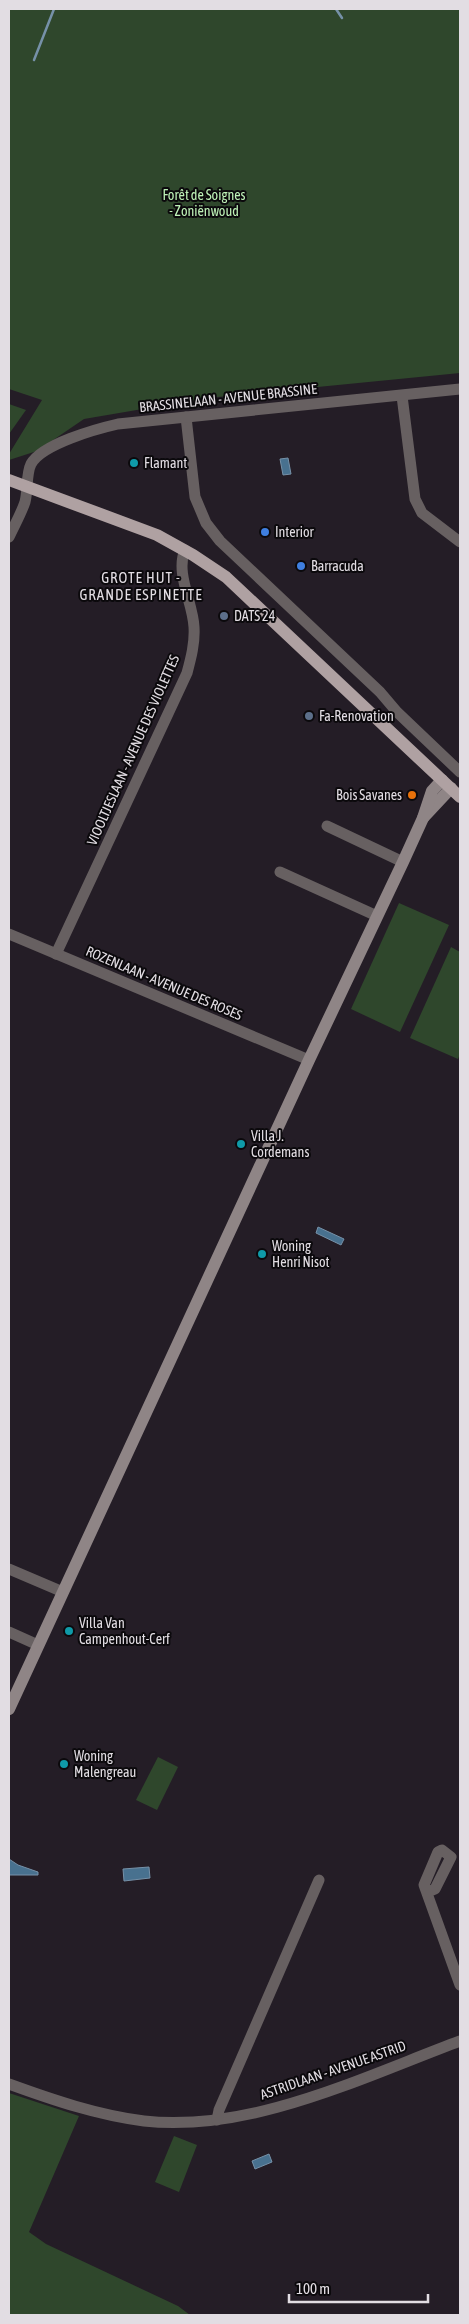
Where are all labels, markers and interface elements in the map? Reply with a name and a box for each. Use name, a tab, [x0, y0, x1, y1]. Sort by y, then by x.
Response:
park label: Forêt de Soignes - Zoniënwoud	[162, 187, 246, 219]
street label: BRASSINELAAN - AVENUE BRASSINE	[138, 381, 318, 415]
place label: Flamant	[144, 455, 187, 471]
marker: Flamant	[128, 457, 140, 469]
place label: Interior	[275, 524, 315, 540]
marker: Interior	[259, 526, 271, 538]
place label: Barracuda	[311, 558, 364, 574]
marker: Barracuda	[295, 560, 307, 572]
district label: GROTE HUT - GRANDE ESPINETTE	[79, 569, 203, 603]
place label: DATS 24	[234, 608, 276, 624]
marker: DATS 24	[218, 610, 230, 622]
street label: VIOOLTJESLAAN - AVENUE DES VIOLETTES	[84, 652, 182, 848]
place label: Fa-Renovation	[319, 708, 394, 724]
marker: Fa-Renovation	[303, 710, 315, 722]
place label: Bois Savanes	[336, 787, 402, 803]
marker: Bois Savanes	[406, 789, 418, 801]
street label: ROZENLAAN - AVENUE DES ROSES	[83, 943, 245, 1023]
place label: Villa J. Cordemans	[251, 1128, 309, 1160]
marker: Villa J. Cordemans	[235, 1138, 247, 1150]
place label: Woning Henri Nisot	[272, 1238, 330, 1270]
marker: Woning Henri Nisot	[256, 1248, 268, 1260]
place label: Villa Van Campenhout-Cerf	[79, 1615, 170, 1647]
marker: Villa Van Campenhout-Cerf	[63, 1625, 75, 1637]
place label: Woning Malengreau	[74, 1748, 136, 1780]
marker: Woning Malengreau	[58, 1758, 70, 1770]
street label: ASTRIDLAAN - AVENUE ASTRID	[258, 2037, 408, 2102]
scale bar	[289, 2272, 428, 2304]
text: 100 m	[296, 2280, 330, 2297]

